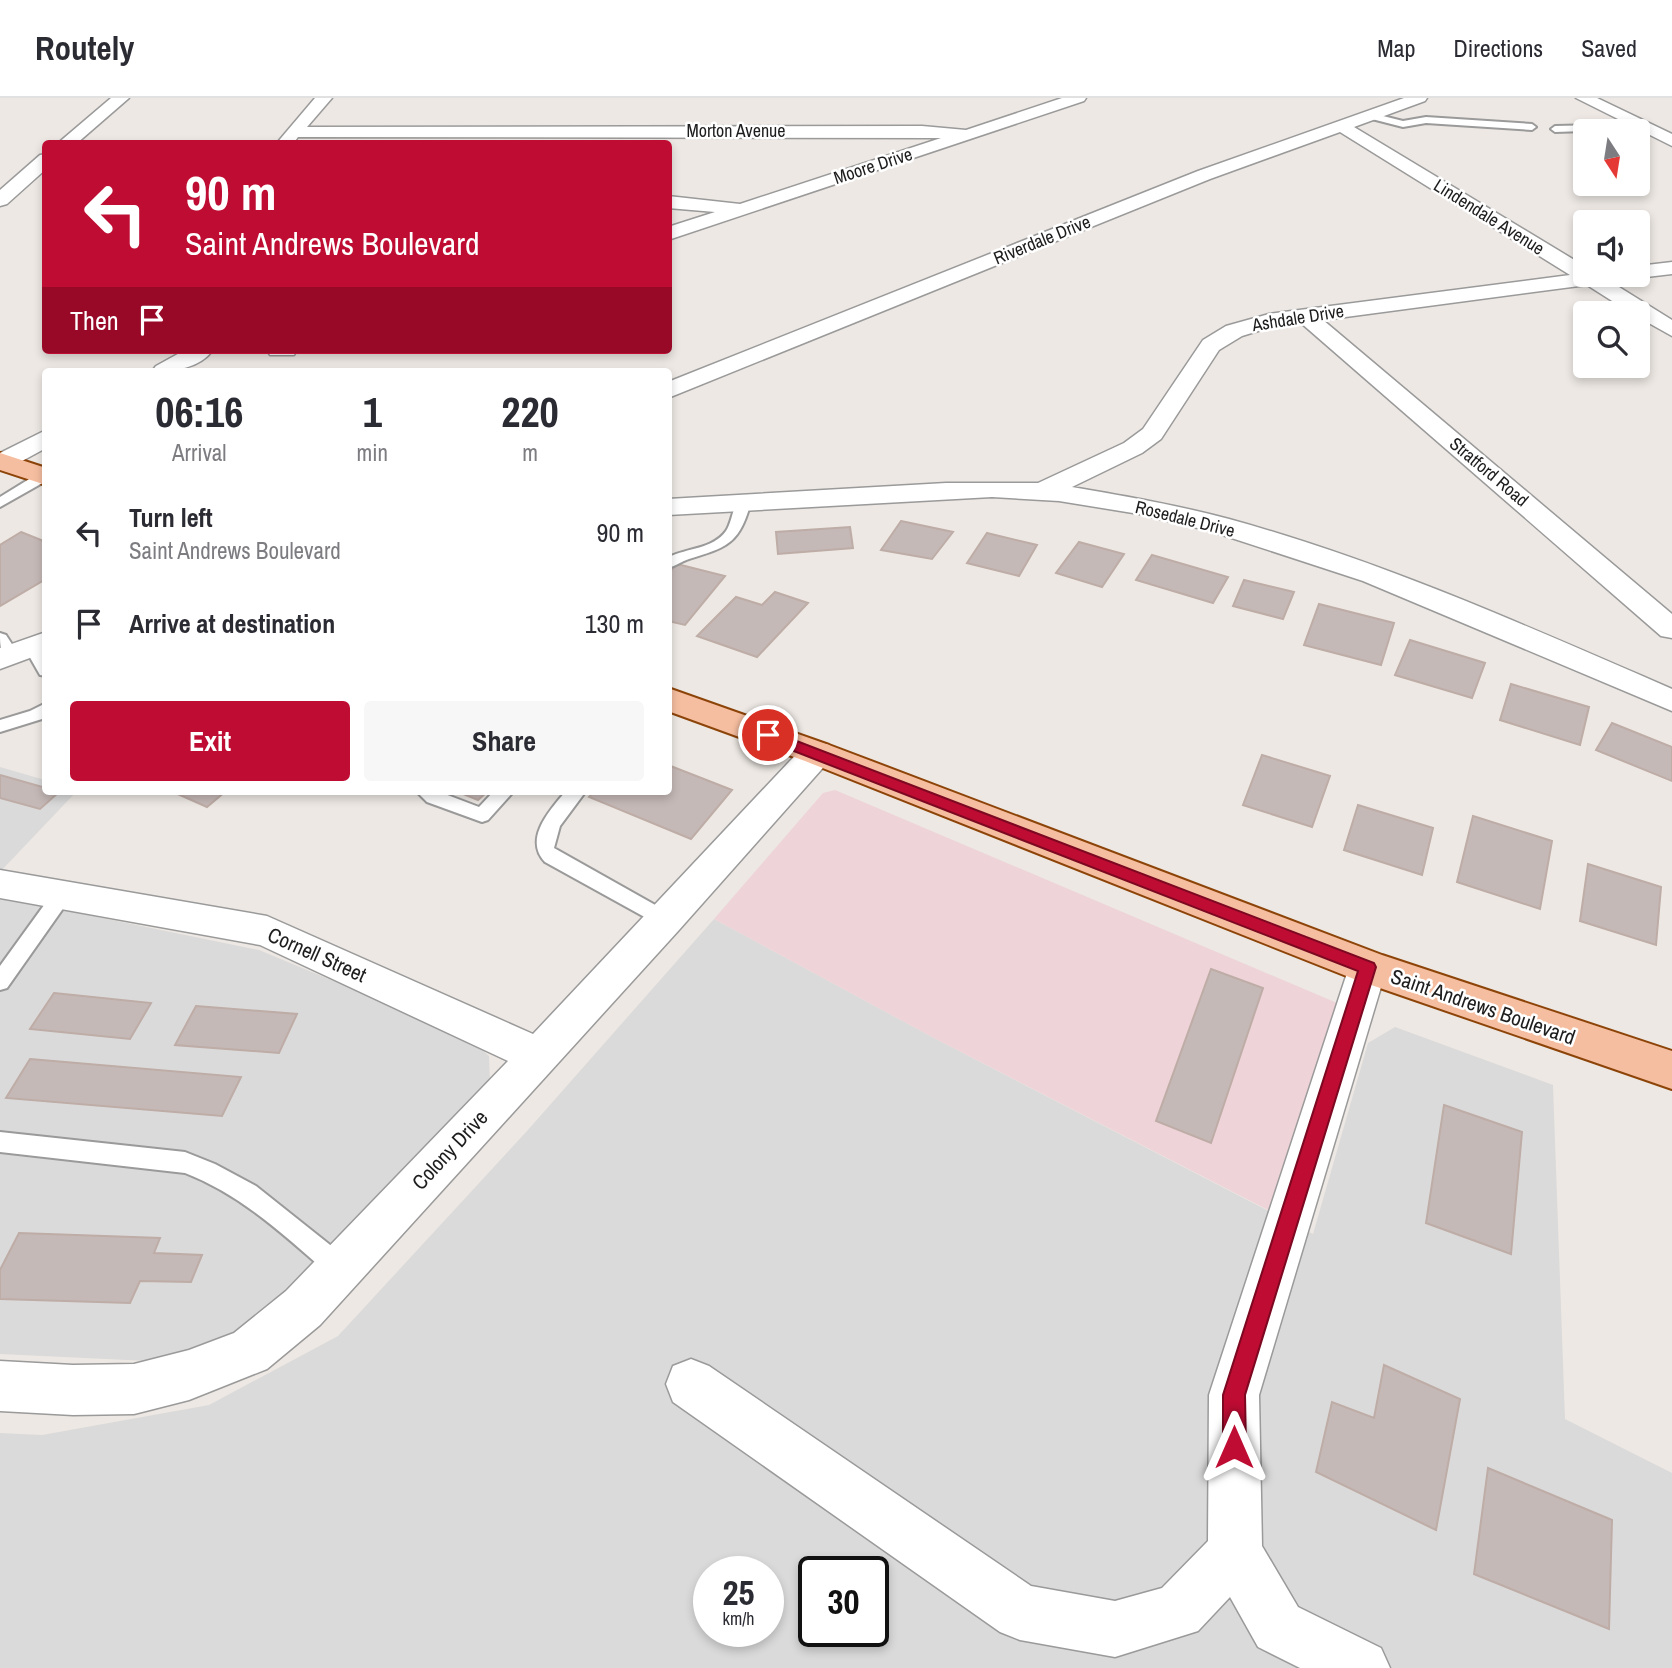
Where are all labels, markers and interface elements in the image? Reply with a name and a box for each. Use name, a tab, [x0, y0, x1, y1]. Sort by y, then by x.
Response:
text: Routely	[35, 26, 134, 70]
text: Map	[1377, 32, 1415, 64]
text: Directions	[1453, 32, 1543, 64]
text: Saved	[1581, 32, 1637, 64]
street label: Morton Avenue	[686, 118, 786, 143]
north arrow	[1573, 119, 1650, 196]
map controls	[1573, 119, 1650, 378]
street label: Moore Drive	[830, 141, 915, 190]
text: 90 m	[185, 159, 277, 225]
icon: left	[70, 168, 161, 259]
street label: Lindendale Avenue	[1429, 173, 1549, 261]
street label: Riverdale Drive	[990, 209, 1094, 270]
button: sound	[1573, 210, 1650, 287]
text: Saint Andrews Boulevard	[185, 222, 480, 265]
street label: Ashdale Drive	[1249, 298, 1346, 337]
icon: arrive	[133, 301, 171, 339]
button: search	[1573, 301, 1650, 378]
text: Then	[70, 303, 119, 338]
text: 06:16	[155, 384, 243, 440]
text: 1	[363, 384, 382, 440]
text: 220	[501, 384, 559, 440]
street label: Stratford Road	[1445, 431, 1534, 512]
text: Arrival	[172, 437, 227, 468]
text: min	[357, 437, 388, 468]
text: m	[522, 437, 538, 468]
street label: Rosedale Drive	[1133, 494, 1237, 543]
text: Turn left	[129, 500, 213, 535]
icon: left	[70, 514, 108, 552]
text: 90 m	[597, 515, 644, 550]
text: Saint Andrews Boulevard	[129, 535, 341, 566]
icon: arrive	[70, 605, 108, 643]
text: Arrive at destination	[129, 606, 335, 641]
text: 130 m	[585, 606, 644, 641]
button: Exit	[70, 701, 350, 781]
button: Share	[364, 701, 644, 781]
pin	[738, 705, 798, 765]
icon: arrive	[749, 716, 787, 754]
street label: Cornell Street	[263, 920, 371, 989]
street label: Saint Andrews Boulevard	[1387, 961, 1579, 1052]
street label: Colony Drive	[405, 1103, 494, 1196]
position arrow	[1197, 1410, 1271, 1484]
speed limit sign: 30	[798, 1556, 889, 1647]
text: 25	[723, 1569, 754, 1616]
text: km/h	[723, 1606, 755, 1631]

